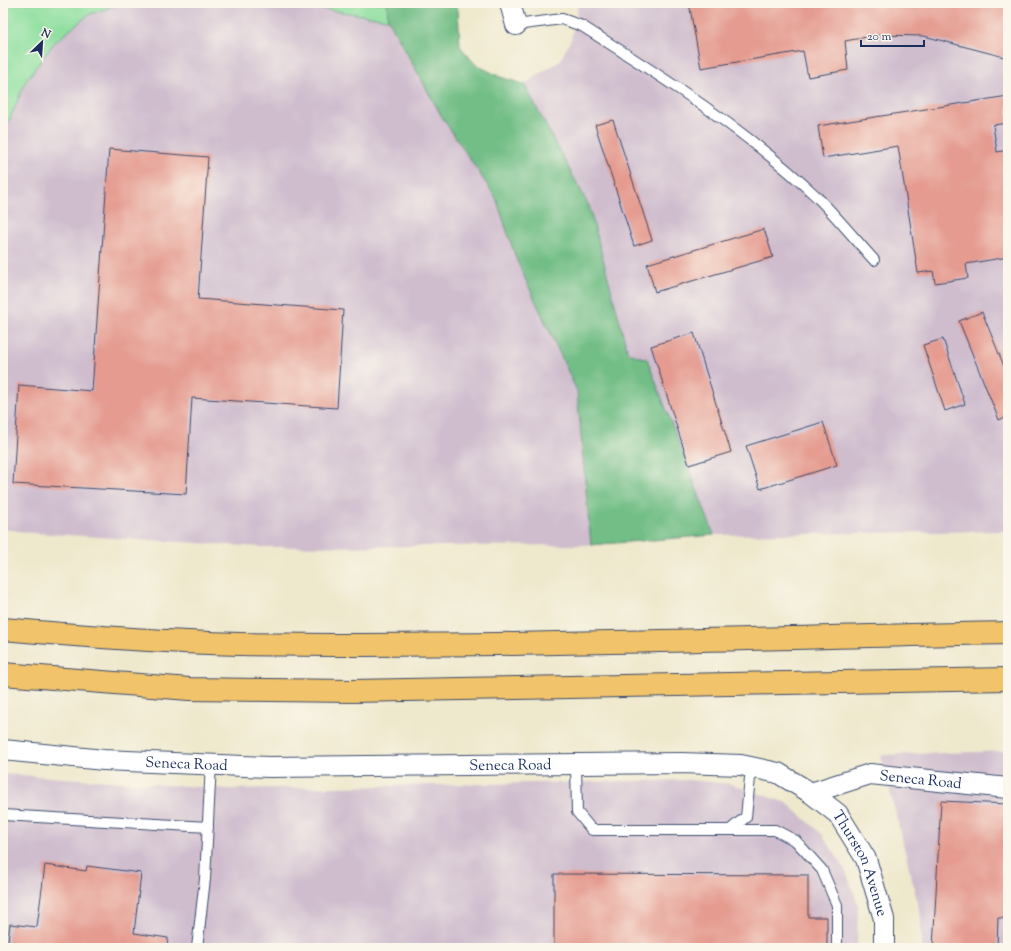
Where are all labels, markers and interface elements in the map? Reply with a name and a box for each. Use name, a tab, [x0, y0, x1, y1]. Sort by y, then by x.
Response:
north arrow	[22, 22, 62, 62]
scale bar	[861, 22, 924, 48]
text: N	[38, 24, 53, 43]
text: 20 m	[867, 28, 892, 46]
street label: Seneca Road	[145, 753, 228, 777]
street label: Seneca Road	[469, 755, 552, 777]
street label: Seneca Road	[879, 766, 963, 795]
street label: Thurston Avenue	[826, 807, 892, 919]

